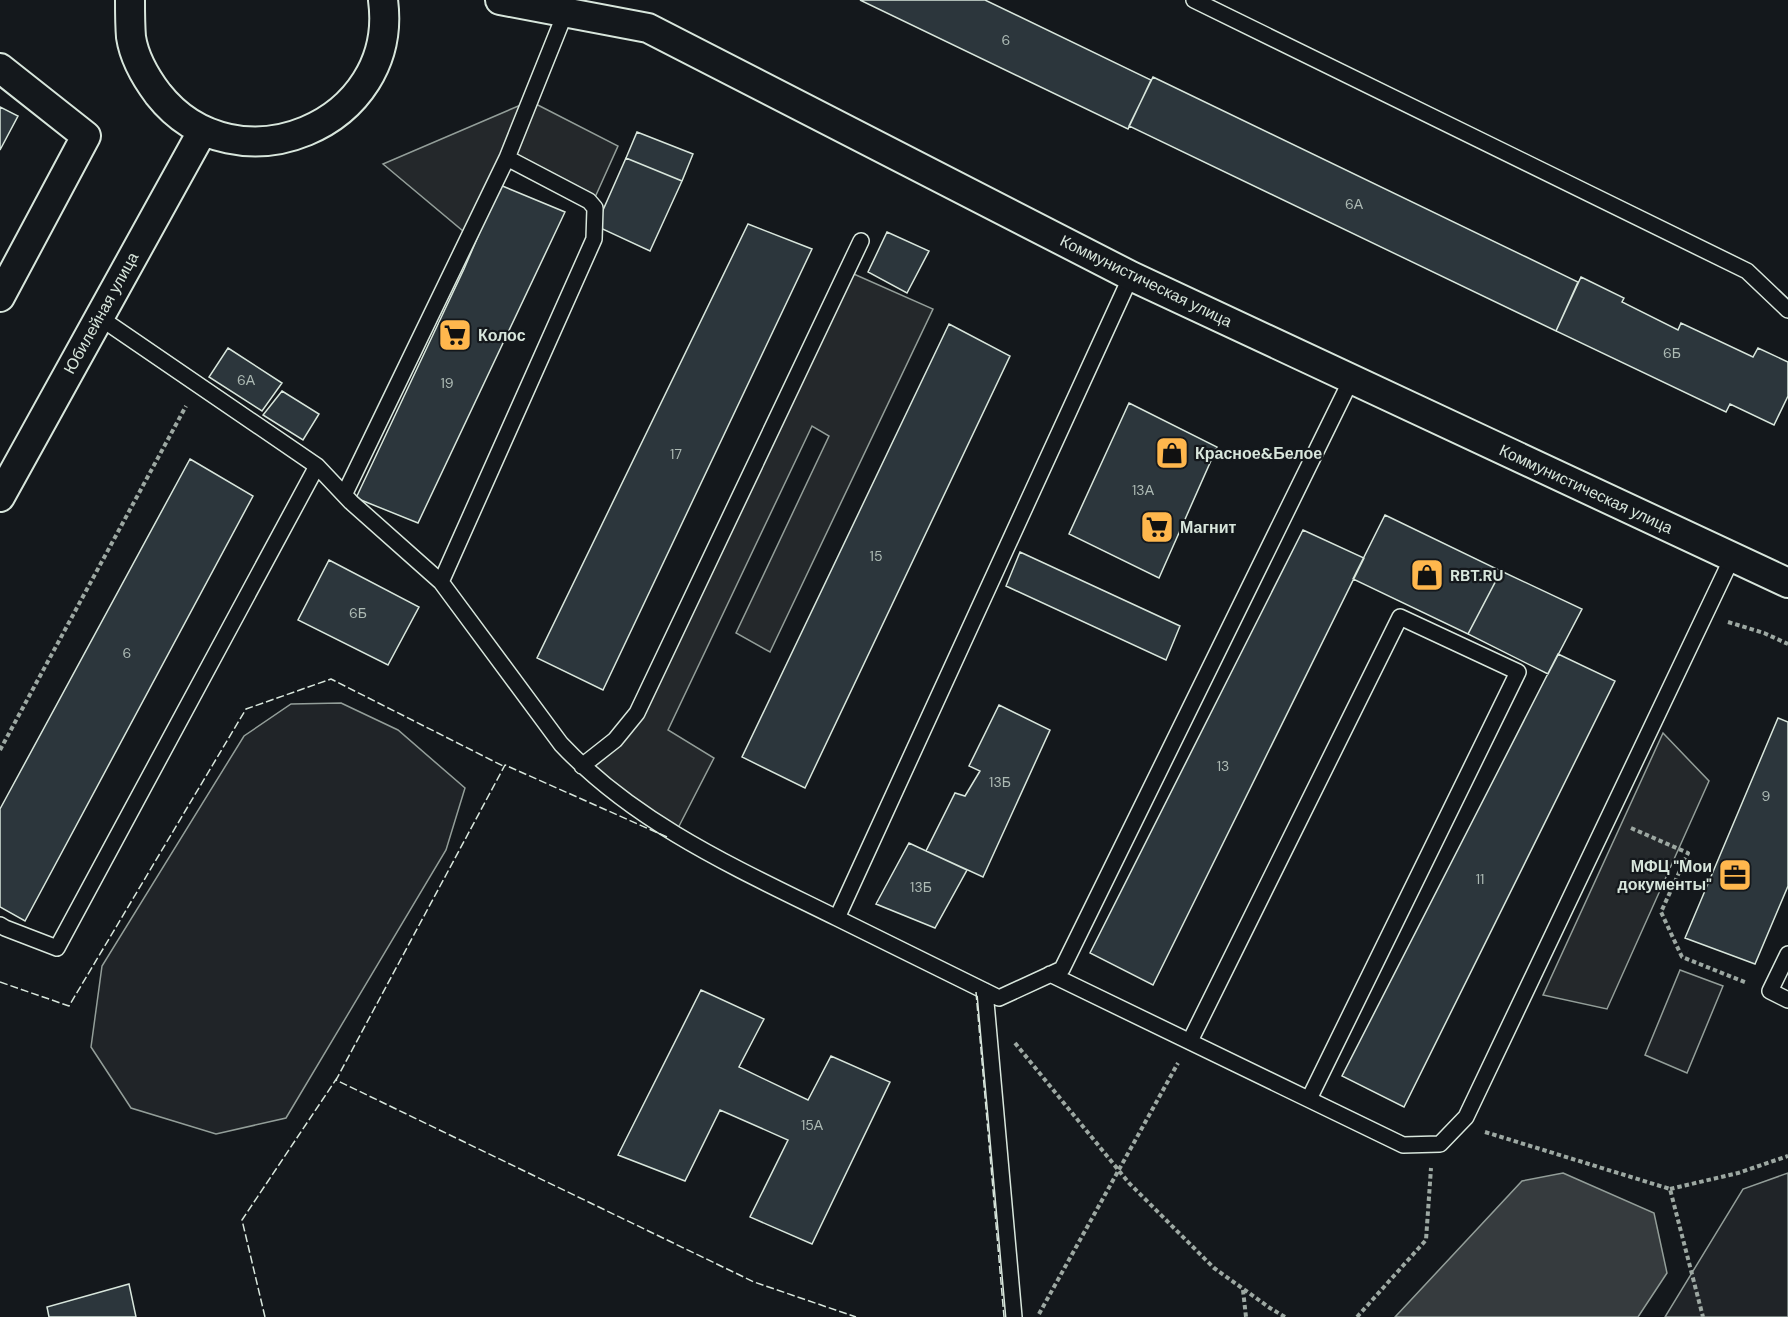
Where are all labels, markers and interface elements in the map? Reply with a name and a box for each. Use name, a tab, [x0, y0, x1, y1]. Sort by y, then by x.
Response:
house number: 6	[1002, 31, 1010, 49]
house number: 6А	[1345, 195, 1364, 213]
street label: Коммунистическая улица	[1057, 230, 1236, 332]
street label: Юбилейная улица	[59, 248, 143, 378]
supermarket icon: Колос	[437, 317, 473, 353]
place label: Колос	[478, 325, 526, 346]
house number: 6Б	[1663, 344, 1681, 362]
house number: 6А	[237, 371, 256, 389]
house number: 19	[440, 374, 454, 392]
shop icon: Красное&Белое	[1154, 435, 1190, 471]
street label: Коммунистическая улица	[1496, 440, 1676, 538]
place label: Красное&Белое	[1195, 443, 1322, 464]
house number: 17	[670, 445, 682, 463]
house number: 13А	[1132, 481, 1155, 499]
supermarket icon: Магнит	[1139, 509, 1175, 545]
place label: Магнит	[1180, 517, 1237, 538]
house number: 15	[870, 547, 882, 565]
shop icon: RBT.RU	[1409, 557, 1445, 593]
place label: RBT.RU	[1450, 565, 1504, 586]
house number: 6Б	[349, 604, 367, 622]
house number: 6	[123, 644, 131, 662]
house number: 13	[1217, 757, 1229, 775]
house number: 13Б	[989, 773, 1011, 791]
house number: 9	[1762, 787, 1771, 805]
place label: МФЦ "Мои документы"	[1618, 856, 1712, 895]
office icon: МФЦ "Мои документы"	[1717, 857, 1753, 893]
house number: 11	[1476, 870, 1484, 888]
house number: 13Б	[910, 878, 932, 896]
house number: 15А	[801, 1116, 824, 1134]

